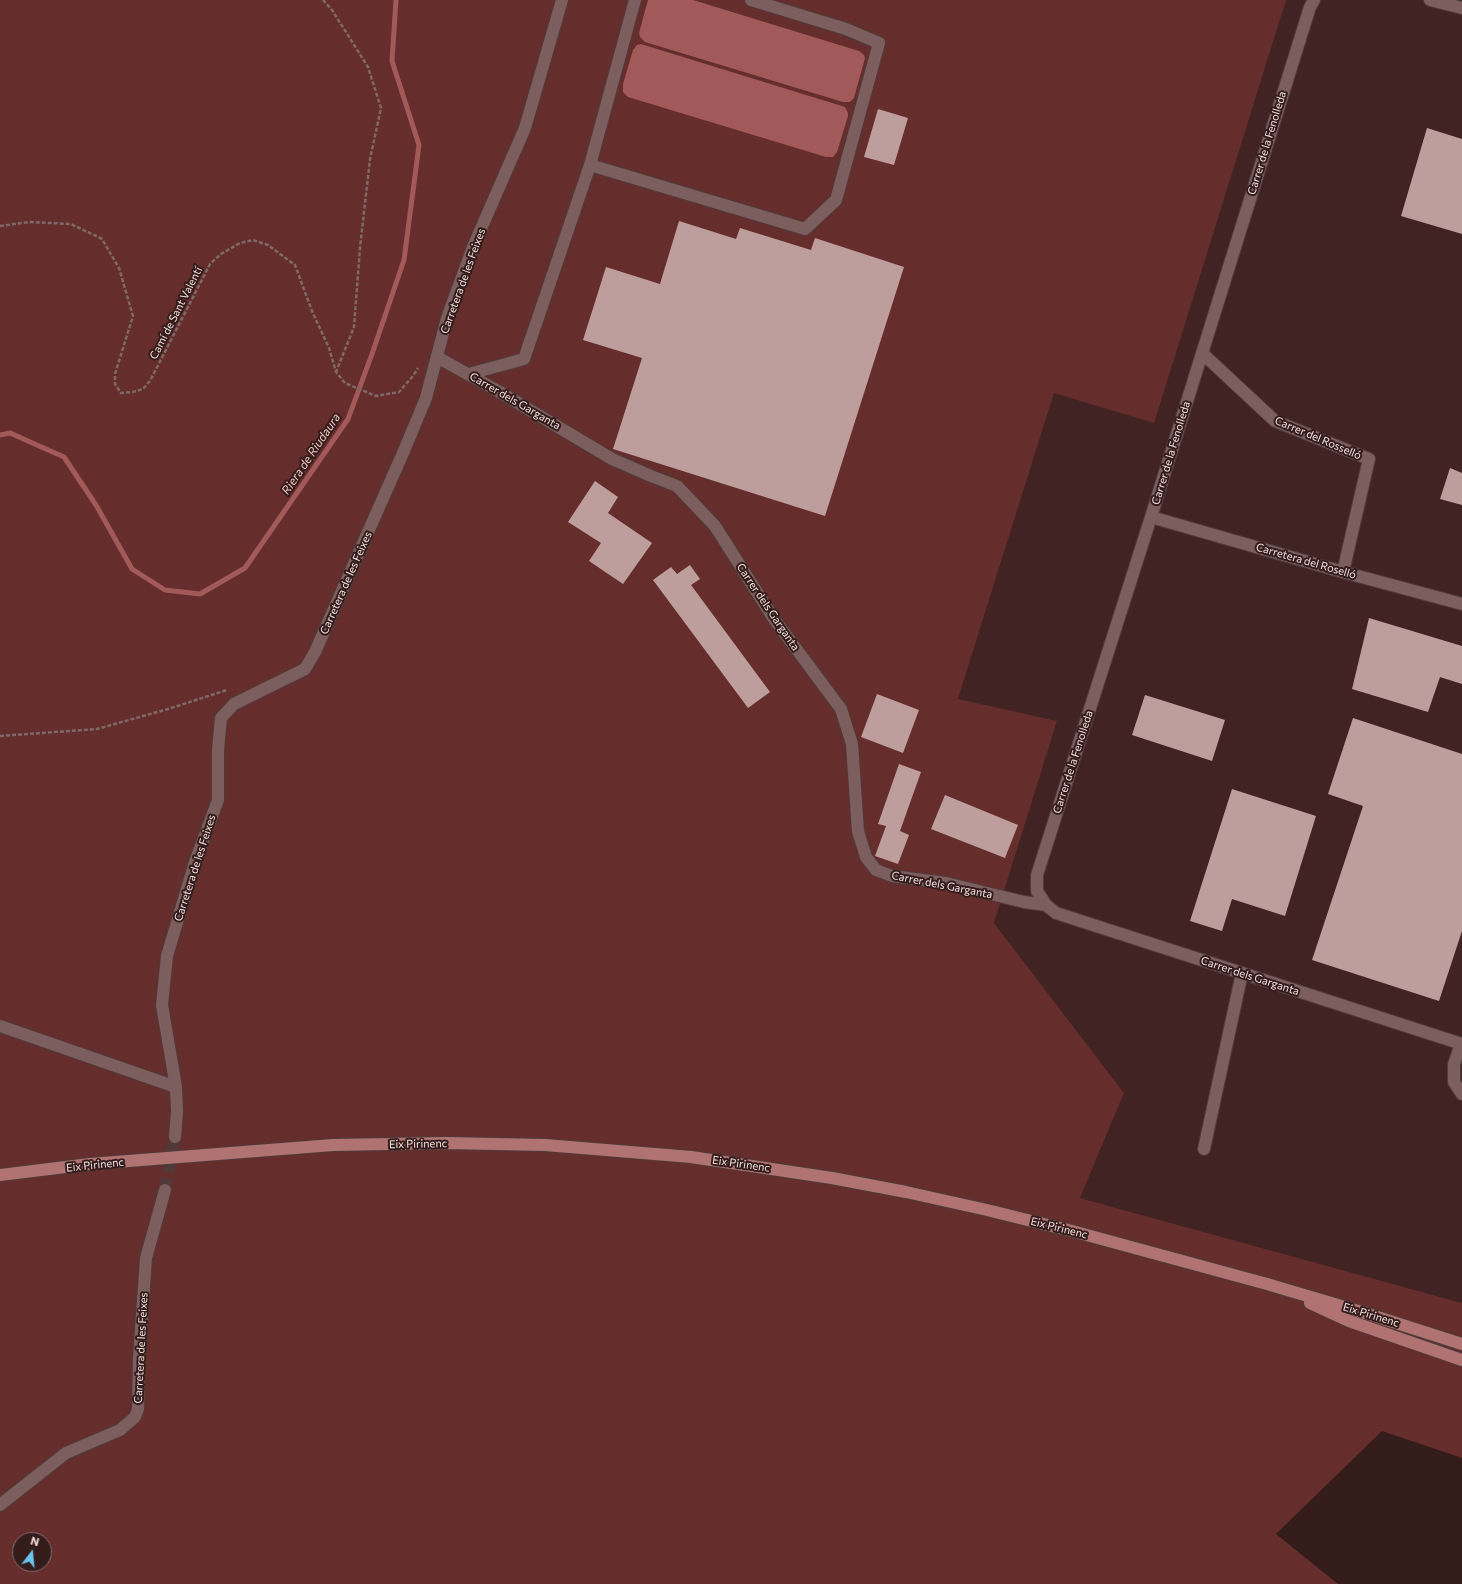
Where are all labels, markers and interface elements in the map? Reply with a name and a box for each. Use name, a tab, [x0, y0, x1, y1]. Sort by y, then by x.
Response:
street label: Carrer de la Fenolleda	[1245, 90, 1289, 196]
street label: Carretera de les Feixes	[438, 227, 488, 335]
street label: Camí de Sant Valentí	[147, 264, 205, 362]
street label: Carrer dels Garganta	[467, 370, 563, 432]
street label: Carrer de la Fenolleda	[1149, 400, 1193, 506]
water label: Riera de Riudaura	[278, 411, 344, 497]
street label: Carrer del Rosselló	[1273, 414, 1363, 462]
street label: Carretera de les Feixes	[317, 530, 375, 636]
street label: Carretera del Roselló	[1254, 540, 1358, 582]
street label: Carrer dels Garganta	[734, 561, 802, 653]
street label: Carrer de la Fenolleda	[1050, 709, 1096, 815]
street label: Carretera de les Feixes	[172, 813, 218, 923]
street label: Carrer dels Garganta	[890, 869, 994, 901]
street label: Carrer dels Garganta	[1199, 954, 1301, 998]
street label: Eix Pirinenc	[389, 1137, 447, 1151]
street label: Eix Pirinenc	[711, 1153, 771, 1175]
street label: Eix Pirinenc	[65, 1155, 125, 1175]
street label: Eix Pirinenc	[1029, 1215, 1089, 1241]
street label: Carretera de les Feixes	[132, 1292, 150, 1404]
street label: Eix Pirinenc	[1341, 1300, 1401, 1330]
north arrow	[12, 1532, 52, 1572]
text: N	[29, 1534, 41, 1548]

